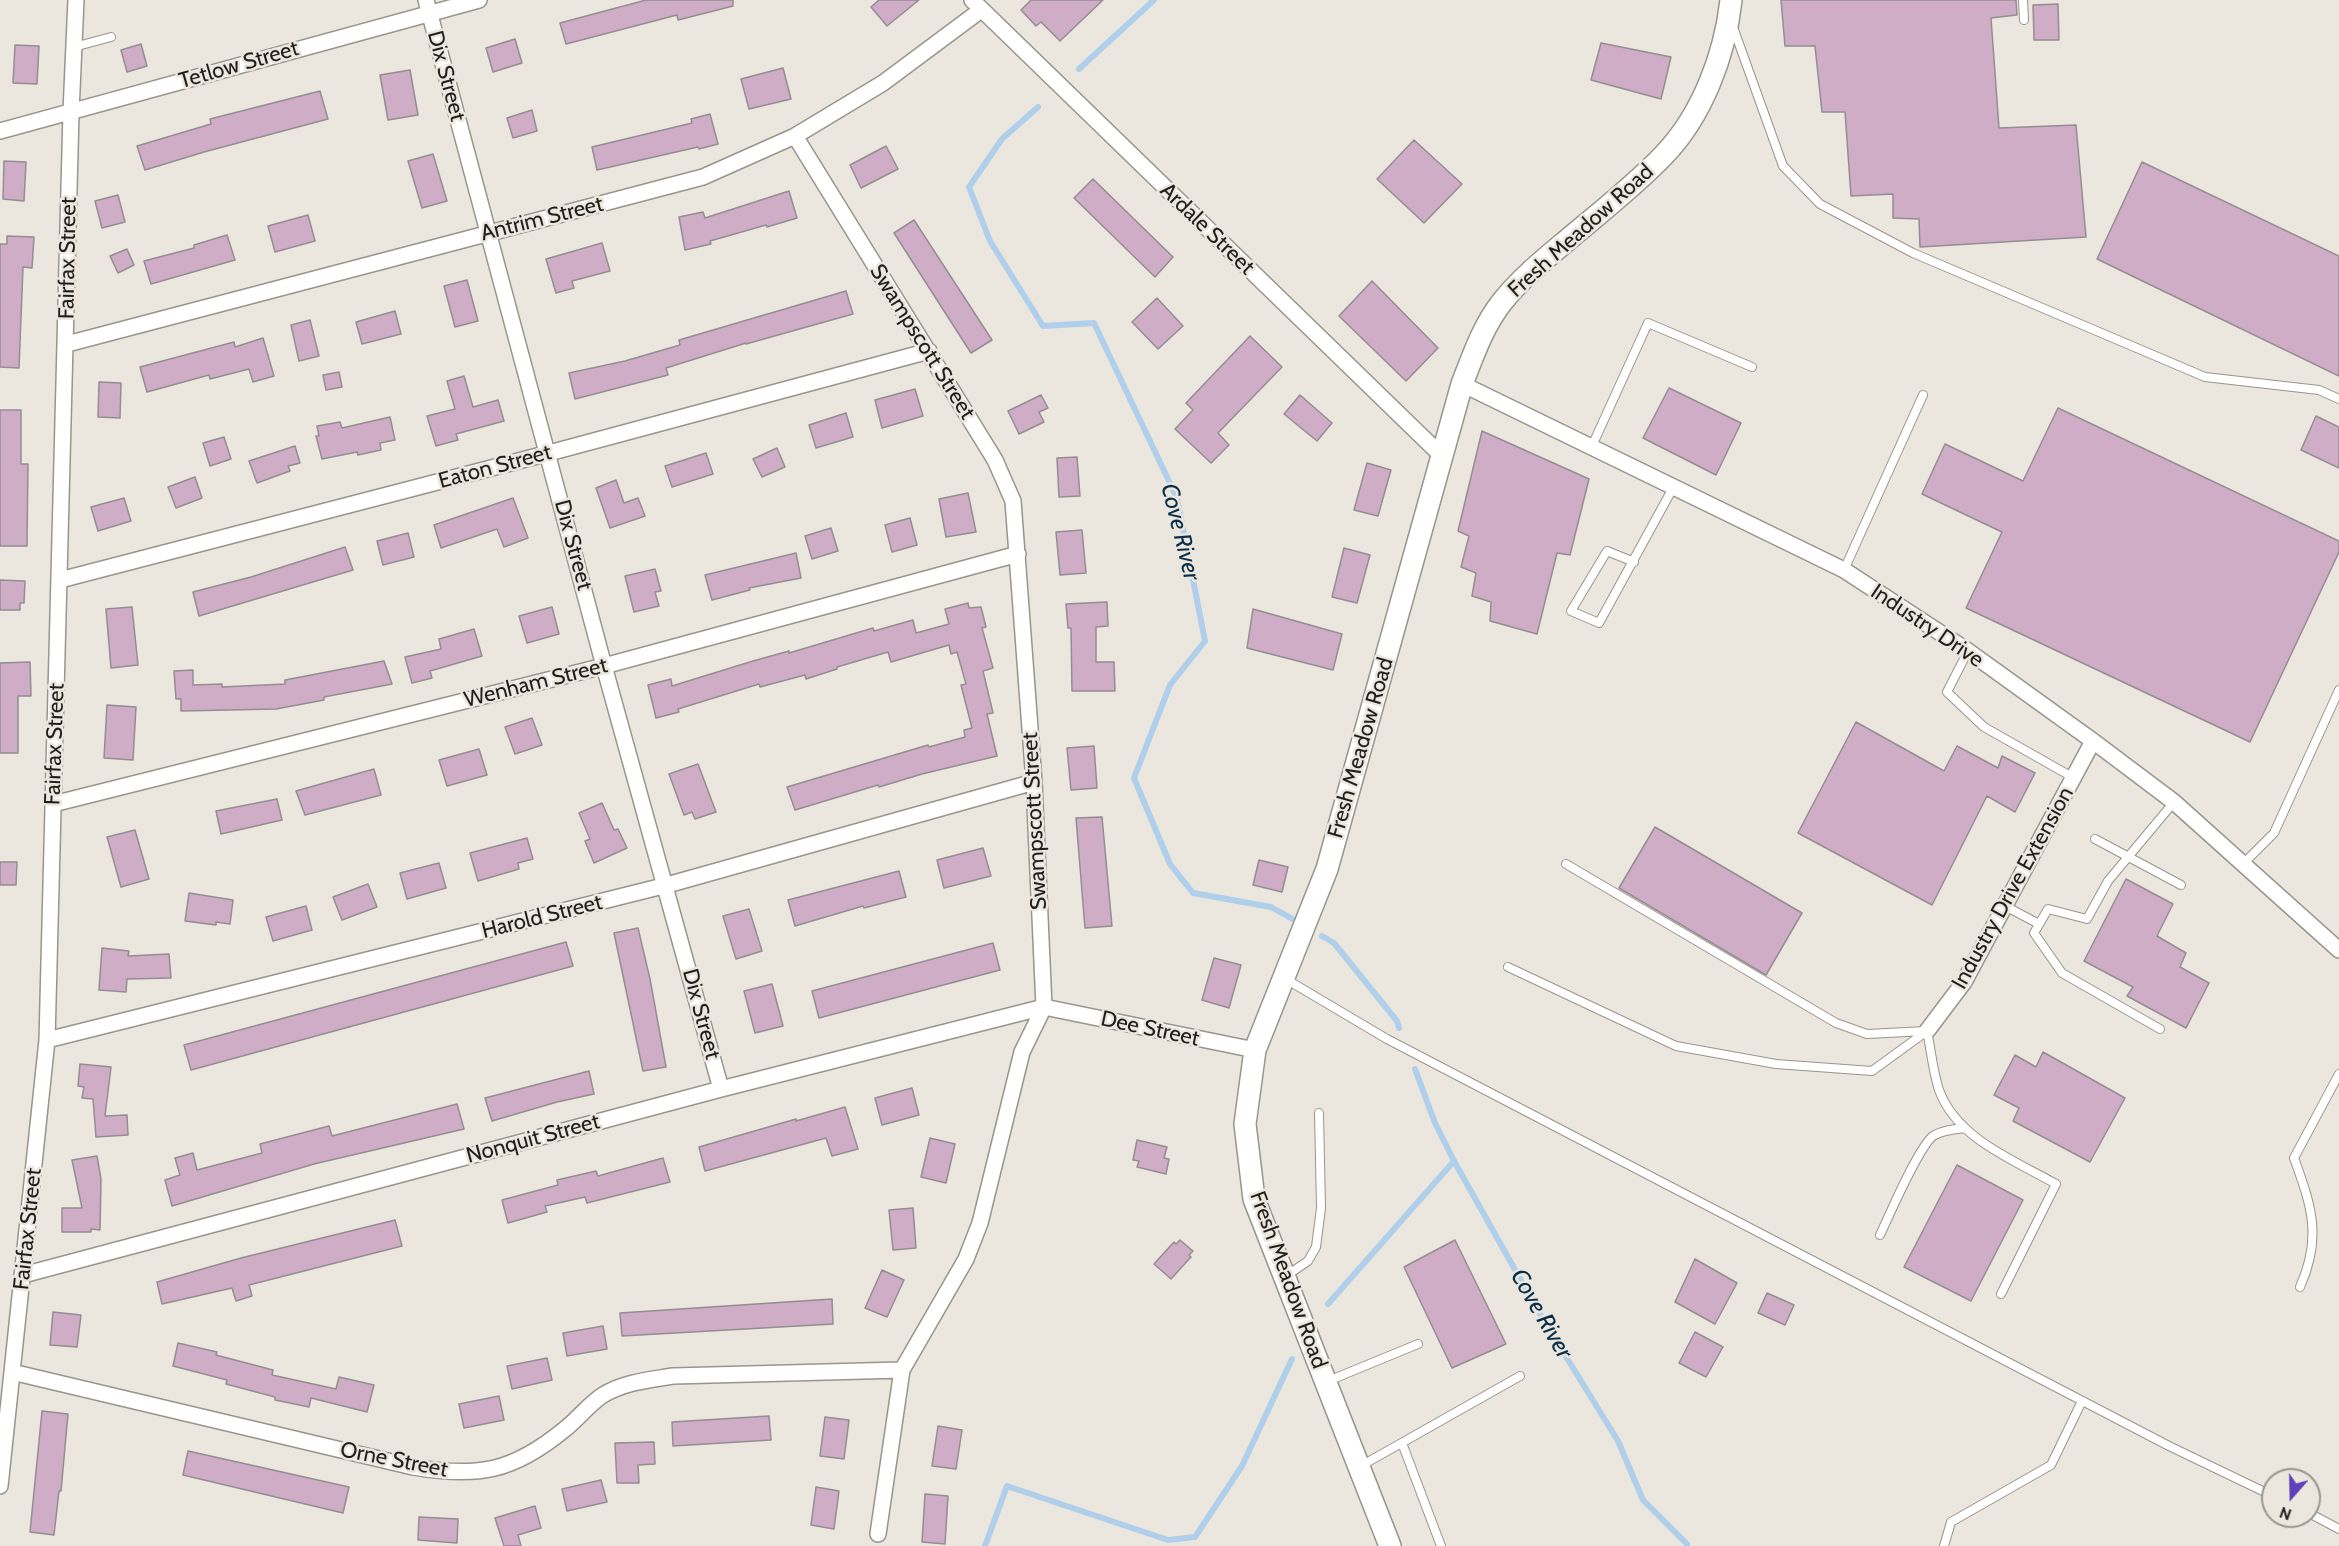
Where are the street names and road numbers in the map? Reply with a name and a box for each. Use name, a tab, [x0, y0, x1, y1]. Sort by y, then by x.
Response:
street label: Dix Street	[421, 28, 471, 124]
street label: Tetlow Street	[176, 35, 302, 95]
street label: Fresh Meadow Road	[1503, 159, 1659, 303]
street label: Ardale Street	[1154, 178, 1260, 280]
street label: Antrim Street	[478, 191, 606, 247]
street label: Fairfax Street	[54, 197, 82, 319]
street label: Swampscott Street	[864, 260, 980, 424]
street label: Eaton Street	[436, 439, 554, 495]
street label: Dix Street	[548, 497, 598, 593]
street label: Industry Drive	[1866, 579, 1988, 673]
street label: Wenham Street	[462, 652, 610, 714]
street label: Fresh Meadow Road	[1323, 655, 1399, 841]
street label: Fairfax Street	[40, 683, 70, 805]
street label: Swampscott Street	[1017, 732, 1053, 910]
street label: Industry Drive Extension	[1946, 782, 2080, 994]
street label: Harold Street	[479, 889, 605, 945]
street label: Dix Street	[676, 966, 726, 1062]
street label: Dee Street	[1098, 1006, 1202, 1052]
street label: Nonquit Street	[463, 1109, 603, 1169]
street label: Fairfax Street	[8, 1167, 48, 1291]
street label: Fresh Meadow Road	[1244, 1188, 1332, 1372]
street label: Orne Street	[338, 1437, 450, 1483]

